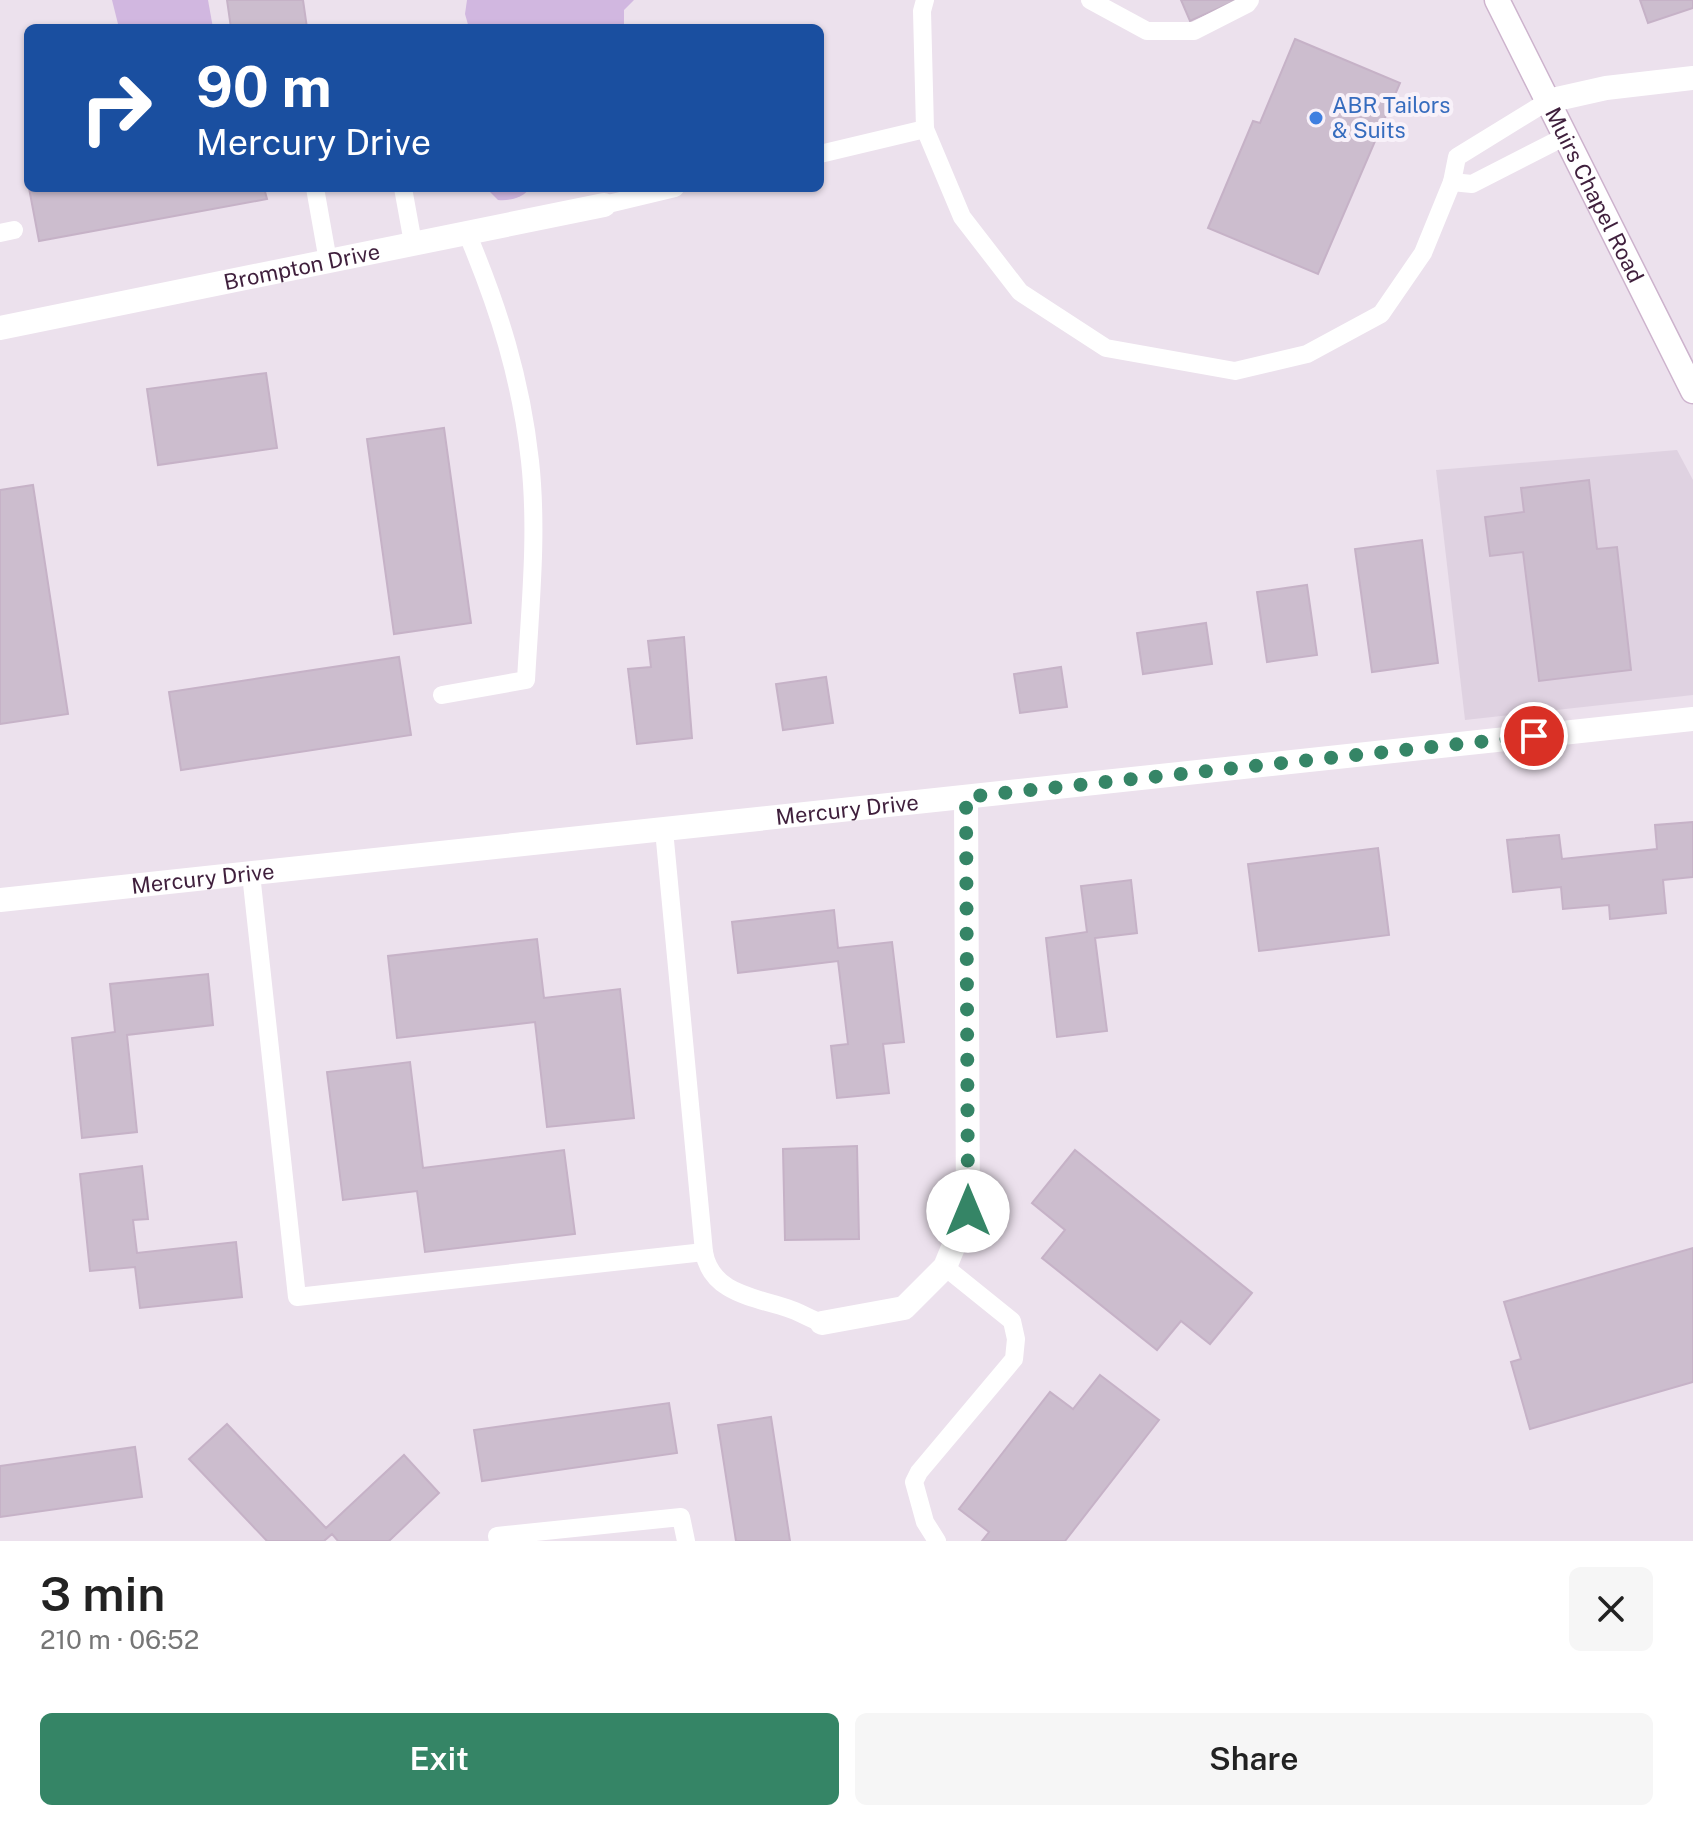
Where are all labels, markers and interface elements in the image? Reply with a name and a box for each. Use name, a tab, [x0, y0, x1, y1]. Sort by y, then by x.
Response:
text: 90 m	[196, 54, 332, 120]
icon: right	[64, 56, 168, 160]
place label: ABR Tailors & Suits	[1332, 92, 1450, 143]
street label: Muirs Chapel Road	[1540, 103, 1649, 287]
marker: ABR Tailors & Suits	[1307, 109, 1325, 127]
text: Mercury Drive	[196, 121, 431, 163]
street label: Brompton Drive	[221, 238, 382, 295]
pin	[1500, 702, 1568, 770]
icon: arrive	[1512, 714, 1556, 758]
street label: Mercury Drive	[774, 789, 920, 830]
street label: Mercury Drive	[130, 858, 276, 899]
position arrow	[926, 1169, 1010, 1253]
text: 3 min	[40, 1565, 165, 1622]
button: close	[1569, 1567, 1653, 1651]
text: 210 m · 06:52	[40, 1624, 199, 1655]
button: Exit	[40, 1713, 839, 1805]
button: Share	[855, 1713, 1653, 1805]

